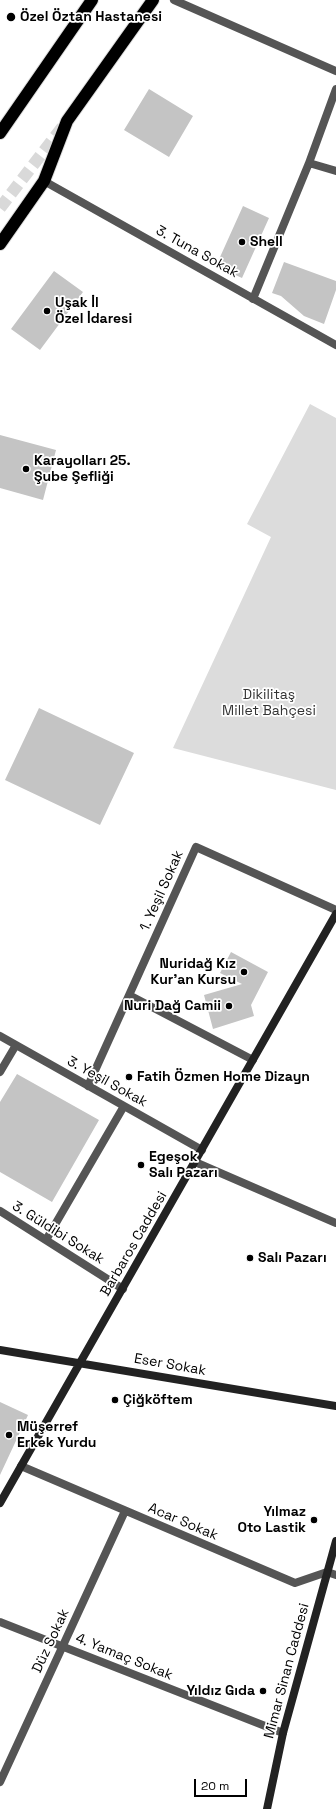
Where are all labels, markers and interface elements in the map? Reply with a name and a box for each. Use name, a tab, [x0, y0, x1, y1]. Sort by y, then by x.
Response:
place label: Özel Öztan Hastanesi	[20, 9, 162, 25]
marker: Özel Öztan Hastanesi	[5, 11, 17, 23]
street label: 3. Tuna Sokak	[153, 222, 241, 282]
place label: Shell	[250, 234, 283, 250]
marker: Shell	[237, 237, 247, 247]
place label: Uşak İl Özel İdaresi	[55, 295, 132, 328]
marker: Uşak İl Özel İdaresi	[42, 306, 52, 316]
place label: Karayolları 25. Şube Şefliği	[34, 453, 131, 486]
marker: Karayolları 25. Şube Şefliği	[21, 464, 31, 474]
park label: Dikilitaş Millet Bahçesi	[222, 687, 316, 720]
street label: 1. Yeşil Sokak	[137, 848, 187, 934]
place label: Nuridağ Kız Kur'an Kursu	[151, 956, 236, 988]
marker: Nuridağ Kız Kur'an Kursu	[239, 967, 249, 977]
place label: Nuri Dağ Camii	[124, 998, 221, 1014]
marker: Nuri Dağ Camii	[224, 1001, 234, 1011]
street label: 3. Yeşil Sokak	[64, 1053, 150, 1111]
place label: Fatih Özmen Home Dizayn	[137, 1069, 310, 1085]
marker: Fatih Özmen Home Dizayn	[124, 1072, 134, 1082]
place label: Egeşok Salı Pazarı	[149, 1149, 218, 1182]
marker: Egeşok Salı Pazarı	[136, 1160, 146, 1170]
street label: Barbaros Caddesi	[97, 1189, 171, 1299]
street label: 3. Güldibi Sokak	[9, 1198, 107, 1268]
place label: Salı Pazarı	[258, 1250, 327, 1266]
marker: Salı Pazarı	[245, 1253, 255, 1263]
street label: Eser Sokak	[133, 1350, 207, 1380]
place label: Çiğköftem	[123, 1392, 193, 1408]
marker: Çiğköftem	[110, 1395, 120, 1405]
place label: Müşerref Erkek Yurdu	[17, 1419, 96, 1452]
marker: Müşerref Erkek Yurdu	[4, 1430, 14, 1440]
street label: Acar Sokak	[146, 1500, 220, 1544]
place label: Yılmaz Oto Lastik	[237, 1504, 306, 1536]
marker: Yılmaz Oto Lastik	[309, 1515, 319, 1525]
street label: Mimar Sinan Caddesi	[261, 1602, 313, 1740]
street label: Düz Sokak	[29, 1606, 73, 1676]
street label: 4. Yamaç Sokak	[73, 1630, 175, 1684]
place label: Yıldız Gıda	[186, 1683, 255, 1699]
marker: Yıldız Gıda	[258, 1686, 268, 1696]
scale bar	[196, 1771, 249, 1797]
text: 20 m	[201, 1778, 229, 1794]

